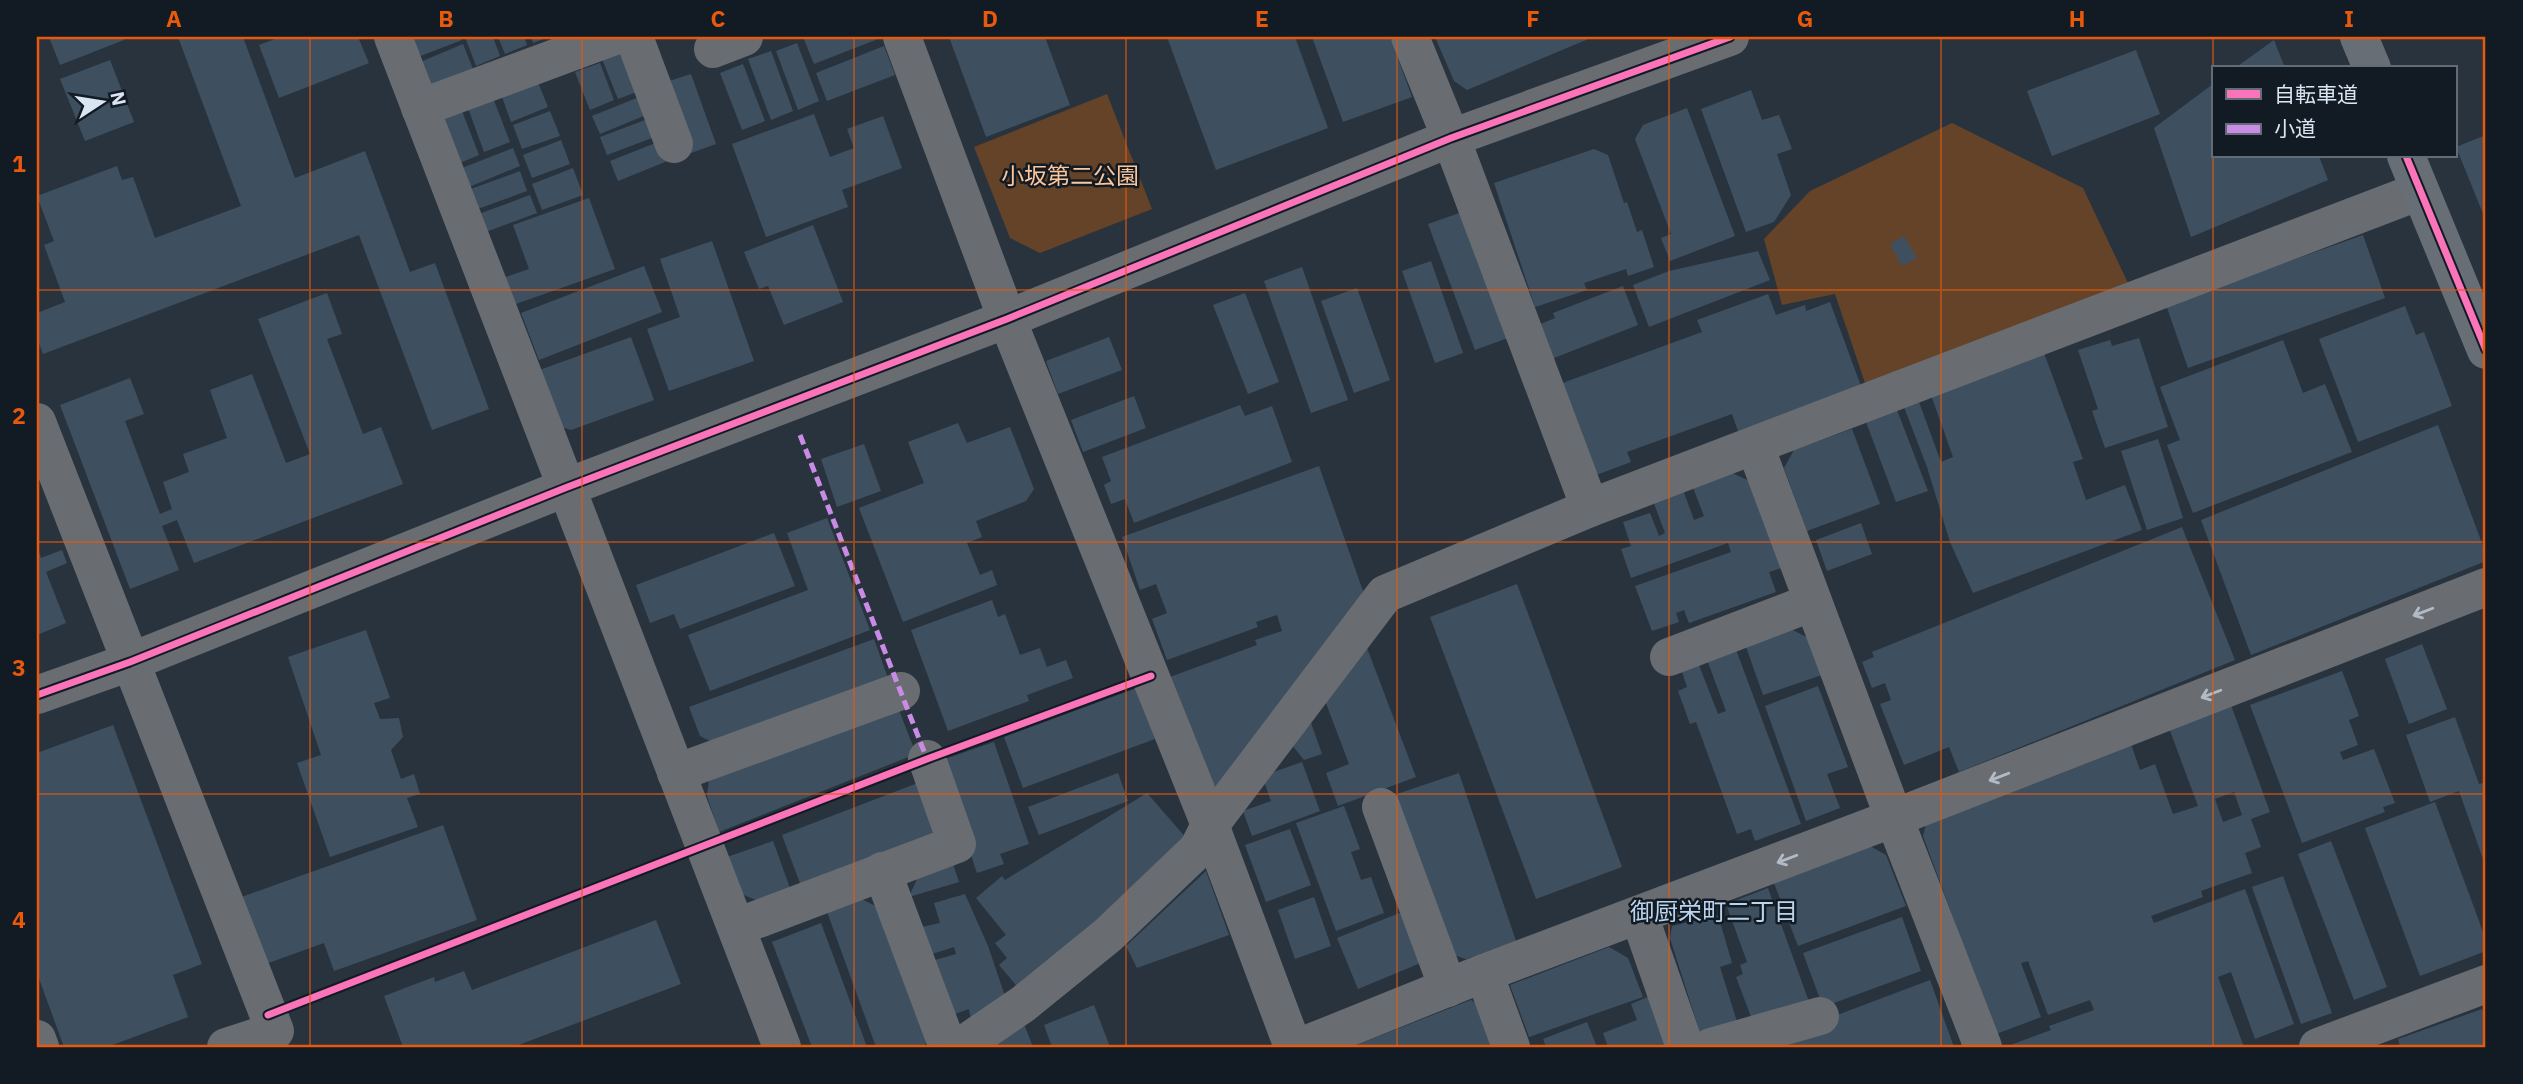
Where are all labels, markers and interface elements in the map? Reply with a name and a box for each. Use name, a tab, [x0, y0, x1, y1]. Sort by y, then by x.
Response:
text: A	[166, 3, 182, 33]
text: B	[438, 3, 454, 33]
text: C	[711, 3, 726, 33]
text: D	[982, 3, 998, 33]
text: E	[1255, 3, 1269, 33]
text: F	[1526, 3, 1540, 33]
text: G	[1797, 3, 1813, 33]
text: H	[2069, 3, 2085, 33]
text: I	[2344, 3, 2354, 33]
north arrow	[66, 66, 136, 136]
legend	[2212, 66, 2456, 158]
text: 自転車道	[2274, 80, 2358, 108]
text: N	[105, 89, 132, 108]
text: 小道	[2274, 114, 2316, 142]
text: 1	[12, 148, 26, 178]
park label: 小坂第二公園	[1001, 160, 1139, 190]
text: 2	[12, 400, 26, 430]
one-way arrow	[2412, 606, 2434, 619]
text: 3	[12, 652, 26, 682]
one-way arrow	[2200, 689, 2222, 702]
one-way arrow	[1988, 772, 2010, 784]
one-way arrow	[1776, 854, 1798, 866]
district label: 御厨栄町二丁目	[1630, 895, 1798, 927]
text: 4	[12, 904, 26, 934]

